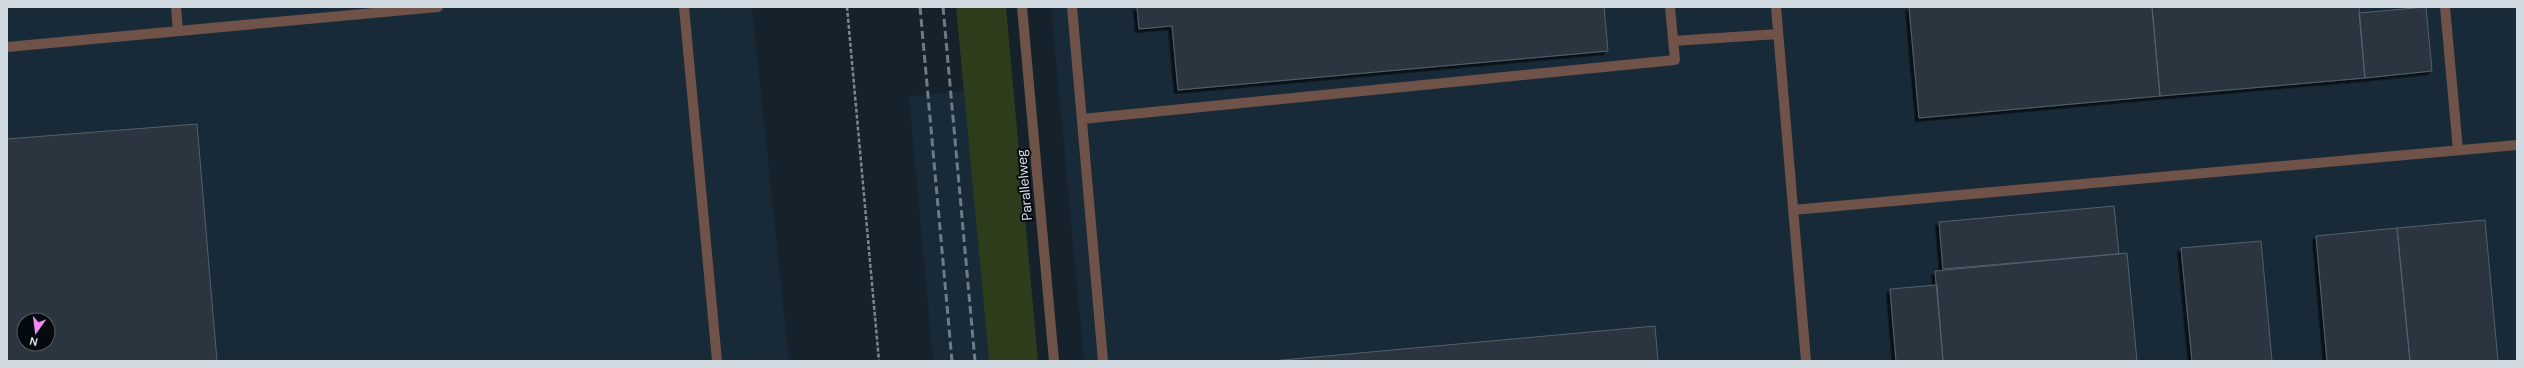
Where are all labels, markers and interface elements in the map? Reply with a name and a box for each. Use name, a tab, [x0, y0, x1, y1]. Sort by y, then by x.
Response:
street label: Parallelweg	[1012, 148, 1036, 221]
north arrow	[16, 312, 56, 352]
text: N	[28, 334, 39, 349]

